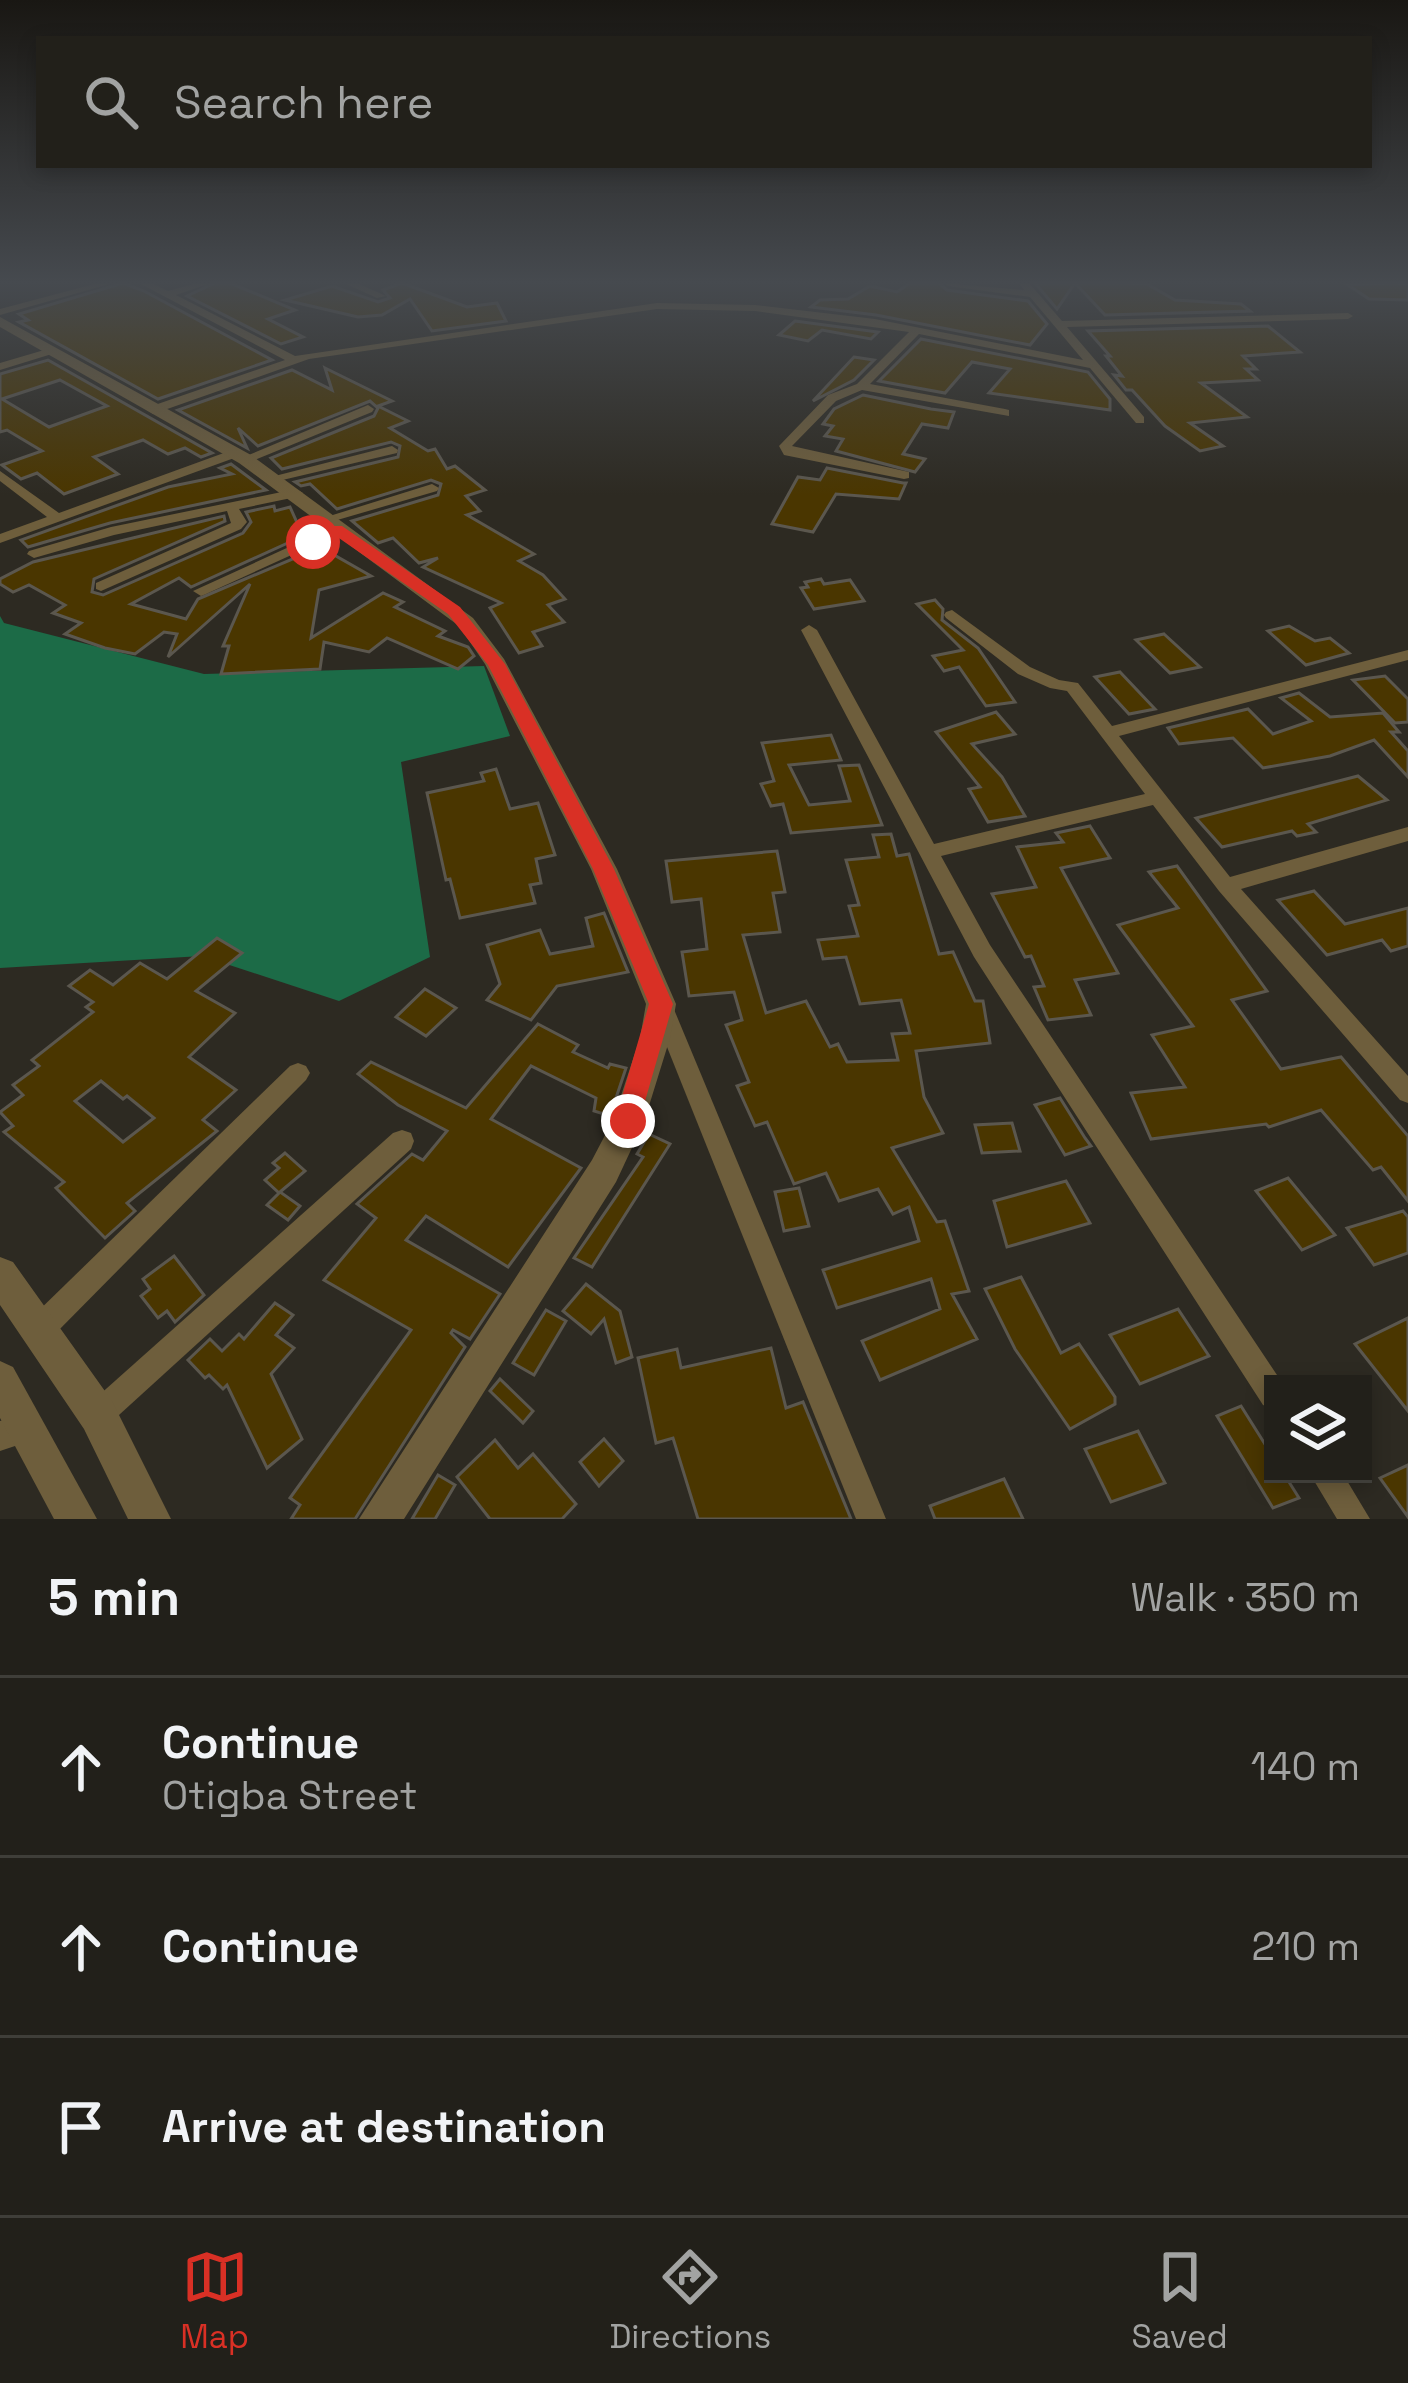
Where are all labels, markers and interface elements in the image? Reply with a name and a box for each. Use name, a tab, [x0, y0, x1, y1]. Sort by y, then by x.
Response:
search box	[36, 36, 1372, 168]
icon: search	[78, 69, 144, 135]
text: Search here	[174, 74, 433, 131]
route start	[286, 515, 340, 569]
route end	[601, 1094, 655, 1148]
map controls	[1264, 1375, 1372, 1483]
button: layers	[1264, 1375, 1372, 1483]
text: 5 min	[48, 1565, 180, 1630]
text: Walk · 350 m	[1130, 1573, 1360, 1622]
text: Continue	[162, 1714, 359, 1771]
icon: ahead	[48, 1734, 114, 1800]
text: 140 m	[1251, 1742, 1360, 1791]
text: Otigba Street	[162, 1771, 417, 1820]
icon: ahead	[48, 1914, 114, 1980]
text: Continue	[162, 1918, 359, 1975]
text: 210 m	[1252, 1922, 1360, 1971]
icon: arrive	[48, 2094, 114, 2160]
text: Arrive at destination	[162, 2098, 606, 2155]
tab: Map	[180, 2244, 249, 2358]
tab: Directions	[609, 2244, 771, 2358]
tab: Saved	[1132, 2244, 1228, 2358]

